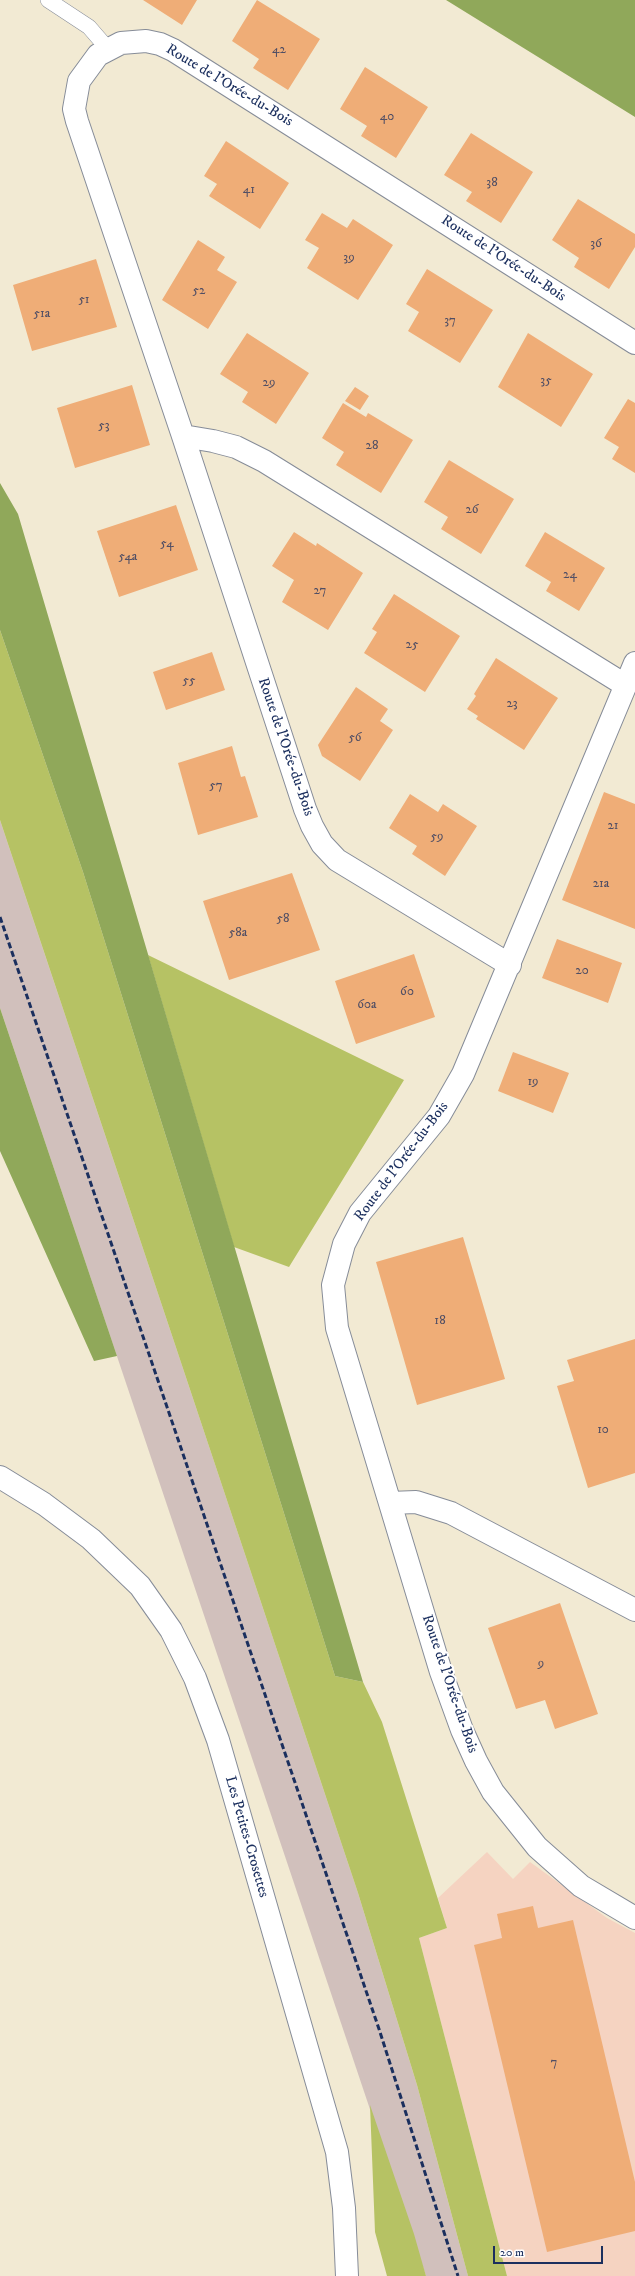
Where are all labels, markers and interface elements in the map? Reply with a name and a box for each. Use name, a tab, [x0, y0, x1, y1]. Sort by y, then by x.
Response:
street label: Route de l'Orée-du-Bois	[162, 41, 296, 131]
house number: 42	[272, 42, 286, 58]
house number: 40	[380, 109, 394, 125]
house number: 38	[486, 175, 498, 191]
house number: 41	[243, 182, 255, 198]
street label: Route de l'Orée-du-Bois	[437, 212, 569, 306]
house number: 36	[590, 236, 602, 252]
house number: 39	[343, 250, 355, 266]
house number: 52	[193, 283, 205, 299]
house number: 51	[78, 292, 90, 308]
house number: 51a	[34, 306, 50, 322]
house number: 37	[444, 313, 456, 329]
house number: 35	[540, 373, 552, 389]
house number: 29	[263, 375, 275, 391]
house number: 53	[98, 418, 110, 434]
house number: 28	[366, 438, 378, 454]
house number: 26	[465, 502, 479, 518]
house number: 54	[160, 536, 174, 552]
house number: 54a	[119, 549, 137, 565]
house number: 24	[563, 567, 577, 583]
house number: 27	[314, 583, 326, 599]
house number: 25	[406, 637, 418, 653]
house number: 55	[183, 673, 195, 689]
street label: Route de l'Orée-du-Bois	[253, 675, 317, 819]
house number: 23	[506, 696, 518, 712]
house number: 56	[348, 730, 362, 746]
house number: 57	[209, 778, 223, 794]
house number: 21	[607, 818, 619, 834]
house number: 59	[431, 829, 443, 845]
house number: 21a	[593, 876, 609, 892]
house number: 58	[277, 911, 289, 927]
house number: 58a	[229, 925, 247, 941]
house number: 20	[575, 963, 589, 979]
house number: 60	[400, 984, 414, 1000]
house number: 60a	[357, 997, 377, 1013]
house number: 19	[527, 1074, 539, 1090]
street label: Route de l'Orée-du-Bois	[351, 1099, 453, 1225]
house number: 18	[434, 1313, 446, 1329]
house number: 10	[597, 1422, 609, 1438]
street label: Route de l'Orée-du-Bois	[417, 1612, 481, 1756]
house number: 9	[538, 1656, 544, 1672]
street label: Les Petites-Crosettes	[220, 1774, 272, 1900]
house number: 7	[551, 2055, 557, 2071]
scale bar	[495, 2238, 605, 2264]
text: 20 m	[500, 2245, 524, 2260]

